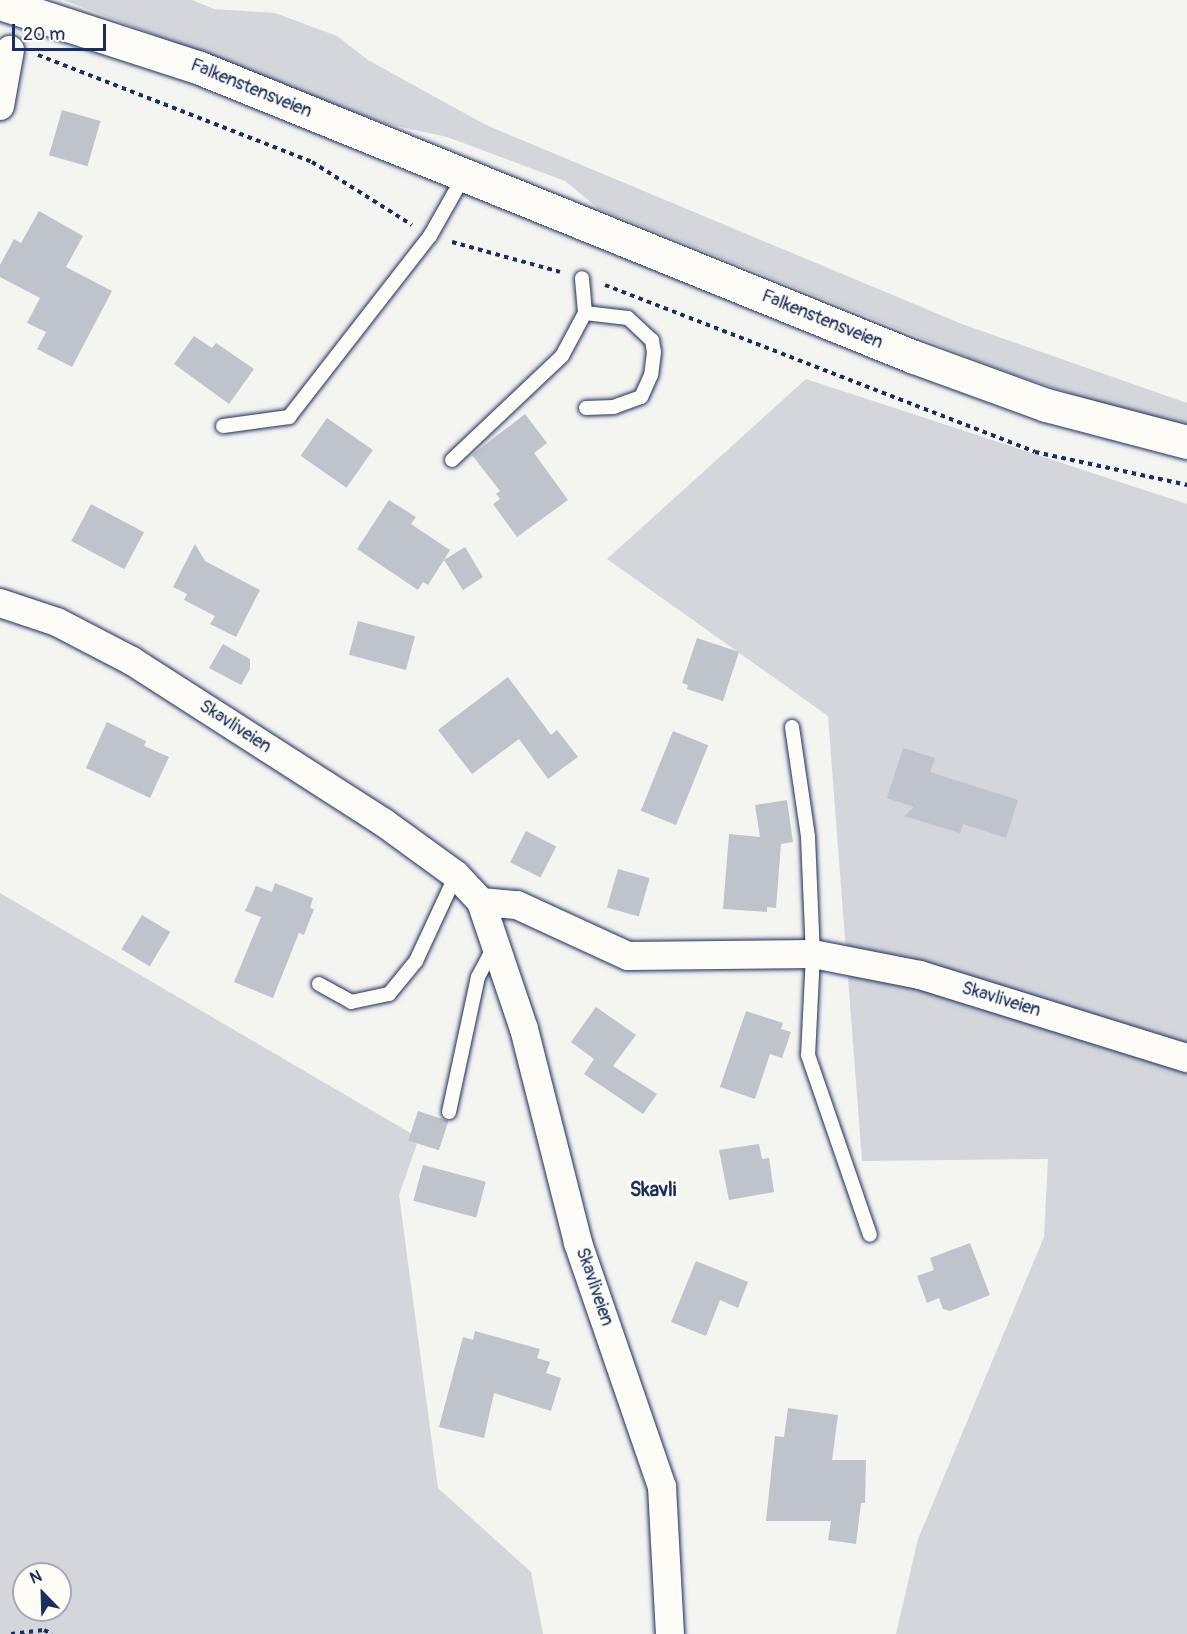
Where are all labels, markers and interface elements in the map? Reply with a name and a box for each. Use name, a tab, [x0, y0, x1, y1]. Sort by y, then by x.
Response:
scale bar	[15, 12, 110, 50]
text: 20 m	[23, 23, 65, 46]
street label: Falkenstensveien	[187, 55, 315, 123]
street label: Falkenstensveien	[758, 286, 886, 354]
street label: Skavliveien	[195, 696, 275, 758]
street label: Skavliveien	[959, 978, 1043, 1022]
district label: Skavli	[630, 1177, 676, 1201]
street label: Skavliveien	[571, 1245, 617, 1329]
north arrow	[12, 1562, 72, 1622]
text: N	[27, 1566, 45, 1589]

